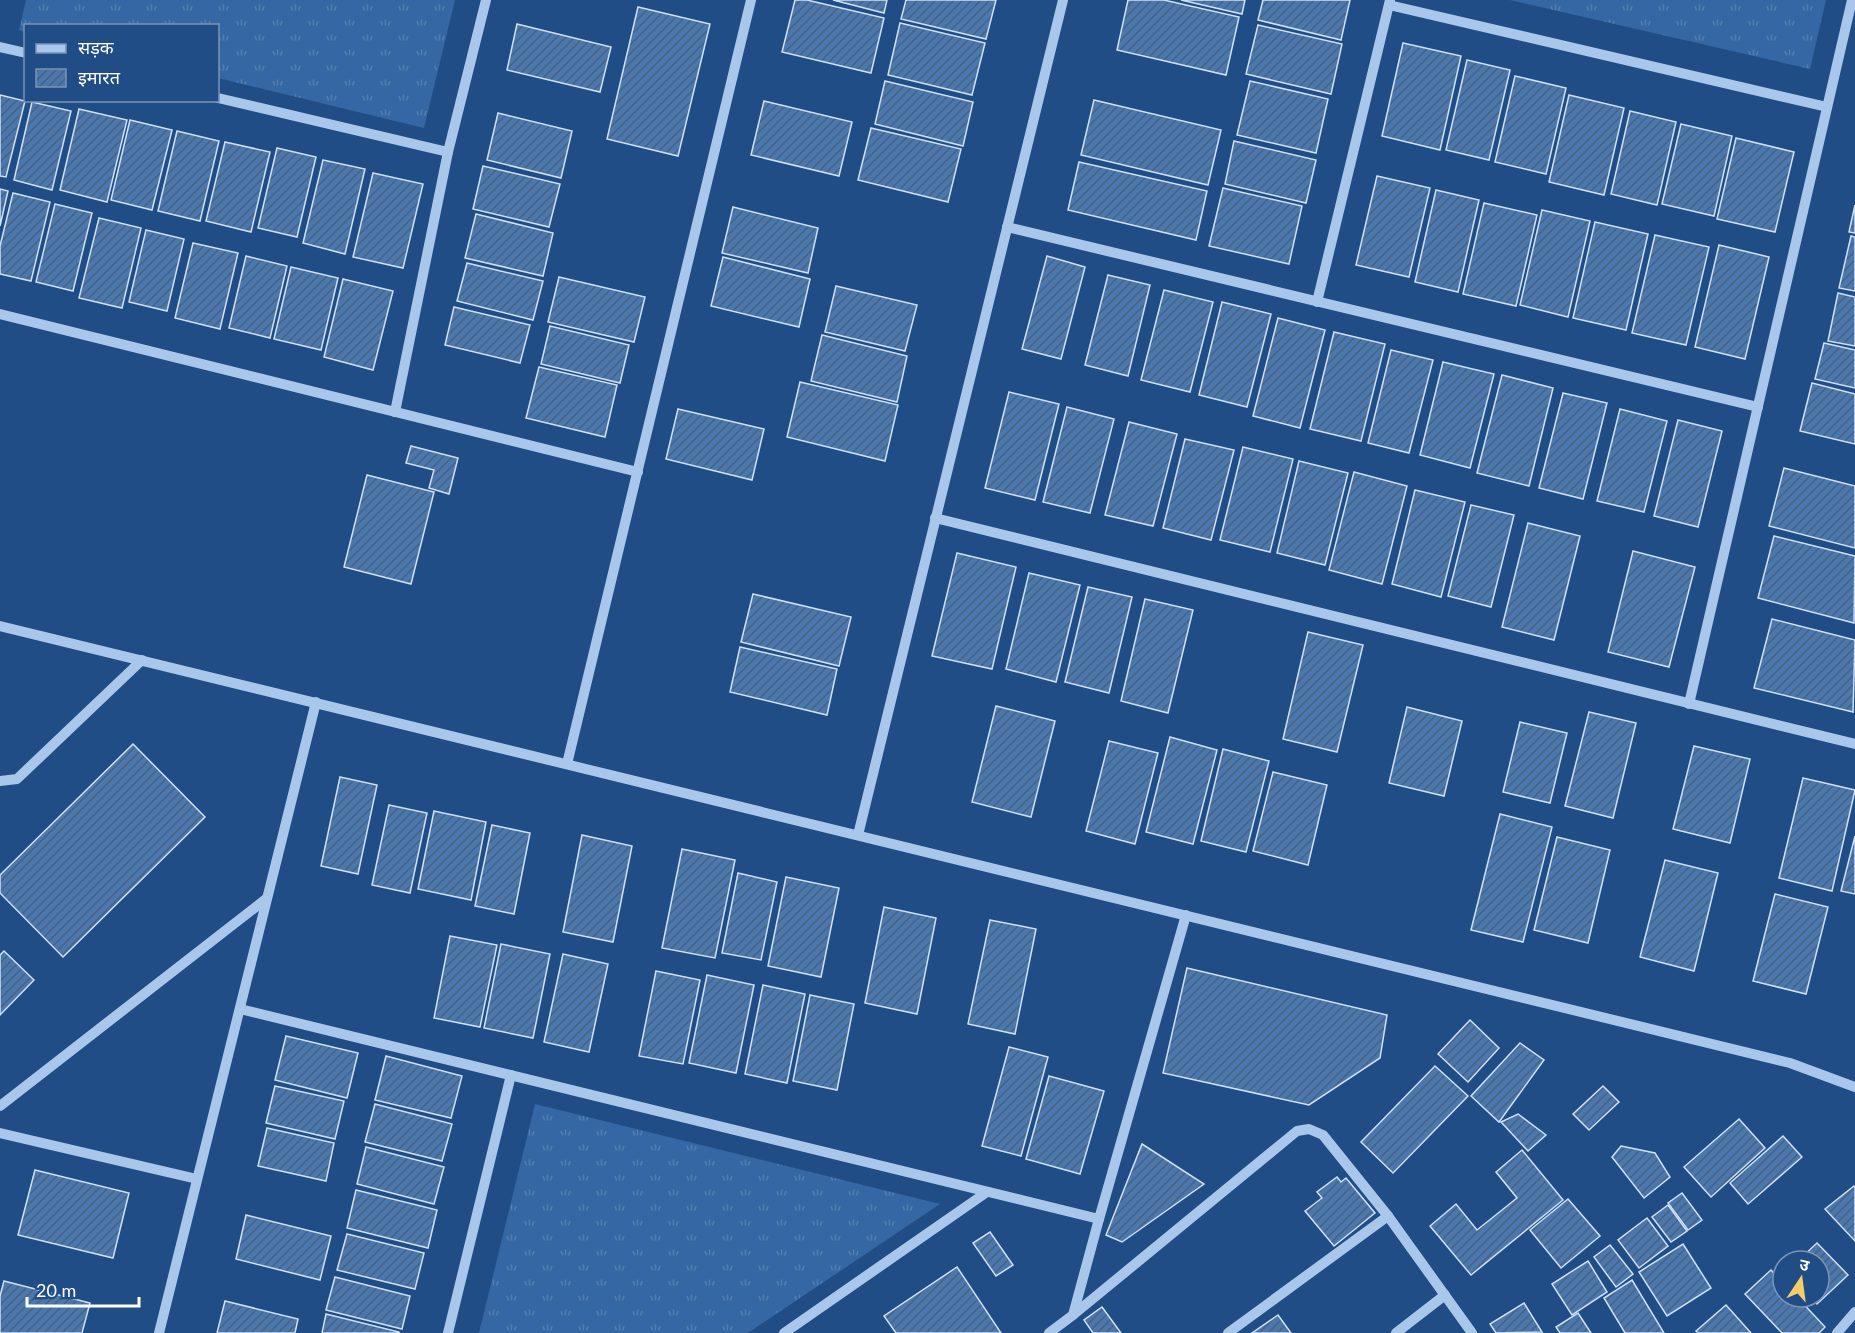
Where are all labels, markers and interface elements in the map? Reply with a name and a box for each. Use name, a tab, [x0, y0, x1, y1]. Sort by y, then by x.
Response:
legend	[24, 24, 219, 102]
text: सड़क	[78, 36, 115, 58]
text: इमारत	[78, 66, 121, 88]
north arrow	[1771, 1249, 1831, 1309]
text: उ	[1798, 1254, 1812, 1274]
scale bar	[27, 1270, 140, 1308]
text: 20 m	[36, 1279, 76, 1301]

